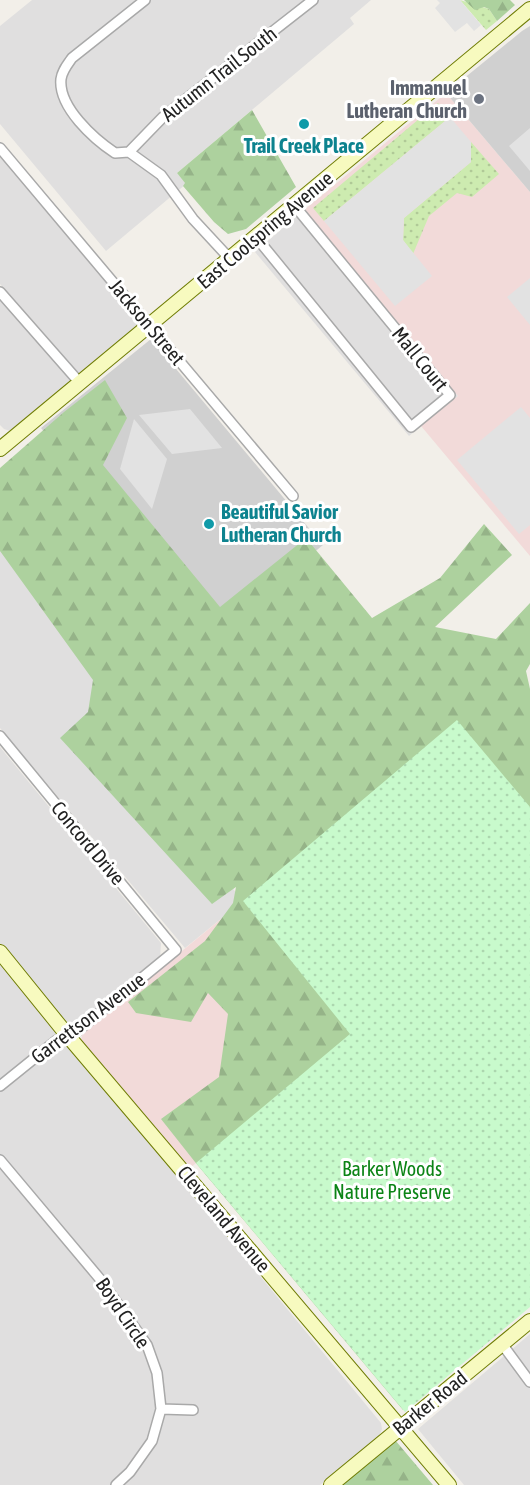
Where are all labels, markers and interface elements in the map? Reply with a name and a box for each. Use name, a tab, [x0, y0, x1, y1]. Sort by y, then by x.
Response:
street label: Autumn Trail South	[157, 22, 281, 126]
place label: Immanuel Lutheran Church	[346, 76, 468, 122]
marker: Immanuel Lutheran Church	[472, 92, 486, 106]
marker: Trail Creek Place	[297, 117, 311, 131]
place label: Trail Creek Place	[244, 134, 364, 157]
street label: East Coolspring Avenue	[192, 166, 337, 293]
street label: Jackson Street	[105, 274, 190, 369]
street label: Mall Court	[388, 322, 453, 395]
place label: Beautiful Savior Lutheran Church	[221, 500, 342, 546]
marker: Beautiful Savior Lutheran Church	[202, 517, 216, 531]
street label: Concord Drive	[47, 796, 130, 889]
street label: Garrettson Avenue	[26, 967, 149, 1068]
park label: Barker Woods Nature Preserve	[333, 1157, 451, 1203]
street label: Cleveland Avenue	[173, 1161, 276, 1277]
street label: Boyd Circle	[92, 1273, 155, 1352]
street label: Barker Road	[388, 1366, 471, 1440]

